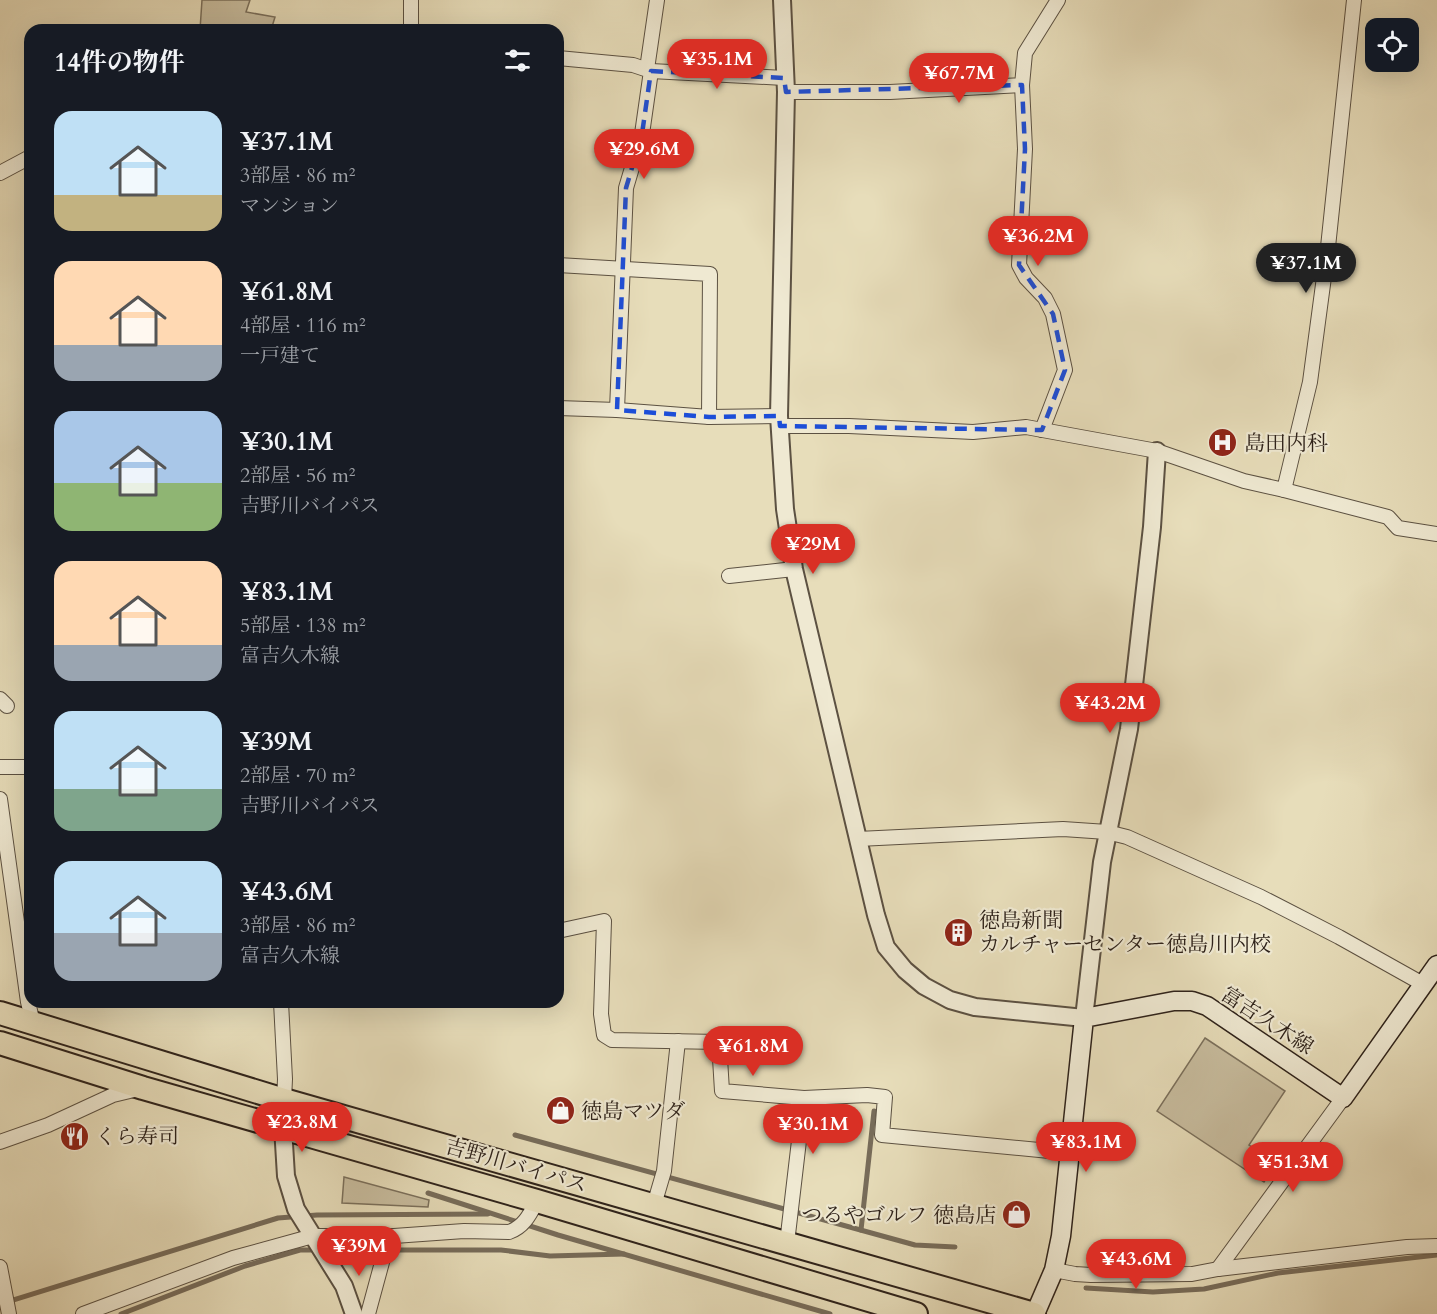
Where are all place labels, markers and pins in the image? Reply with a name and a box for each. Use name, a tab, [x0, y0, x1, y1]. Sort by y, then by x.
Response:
pin: ¥35.1M	[668, 39, 766, 90]
pin: ¥67.7M	[910, 53, 1008, 104]
pin: ¥29.6M	[595, 129, 693, 180]
pin: ¥36.2M	[989, 216, 1087, 267]
pin: ¥37.1M	[1257, 243, 1355, 294]
hospital icon: 島田内科	[1207, 427, 1239, 459]
place label: 島田内科	[1244, 429, 1328, 458]
pin: ¥29M	[777, 524, 849, 575]
pin: ¥43.2M	[1061, 683, 1159, 734]
place label: 徳島新聞 カルチャーセンター徳島川内校	[979, 906, 1271, 959]
building icon: 徳島新聞 カルチャーセンター徳島川内校	[942, 916, 974, 948]
pin: ¥61.8M	[704, 1026, 802, 1077]
shop icon: 徳島マツダ	[544, 1095, 576, 1127]
place label: 徳島マツダ	[581, 1097, 685, 1126]
pin: ¥23.8M	[253, 1102, 351, 1153]
pin: ¥30.1M	[764, 1104, 862, 1155]
restaurant icon: くら寿司	[58, 1120, 90, 1152]
place label: くら寿司	[95, 1122, 179, 1151]
pin: ¥83.1M	[1037, 1122, 1135, 1173]
pin: ¥51.3M	[1244, 1142, 1342, 1193]
shop icon: つるやゴルフ 徳島店	[1001, 1199, 1033, 1231]
place label: つるやゴルフ 徳島店	[801, 1201, 996, 1230]
pin: ¥39M	[323, 1226, 395, 1277]
pin: ¥43.6M	[1087, 1239, 1185, 1290]

